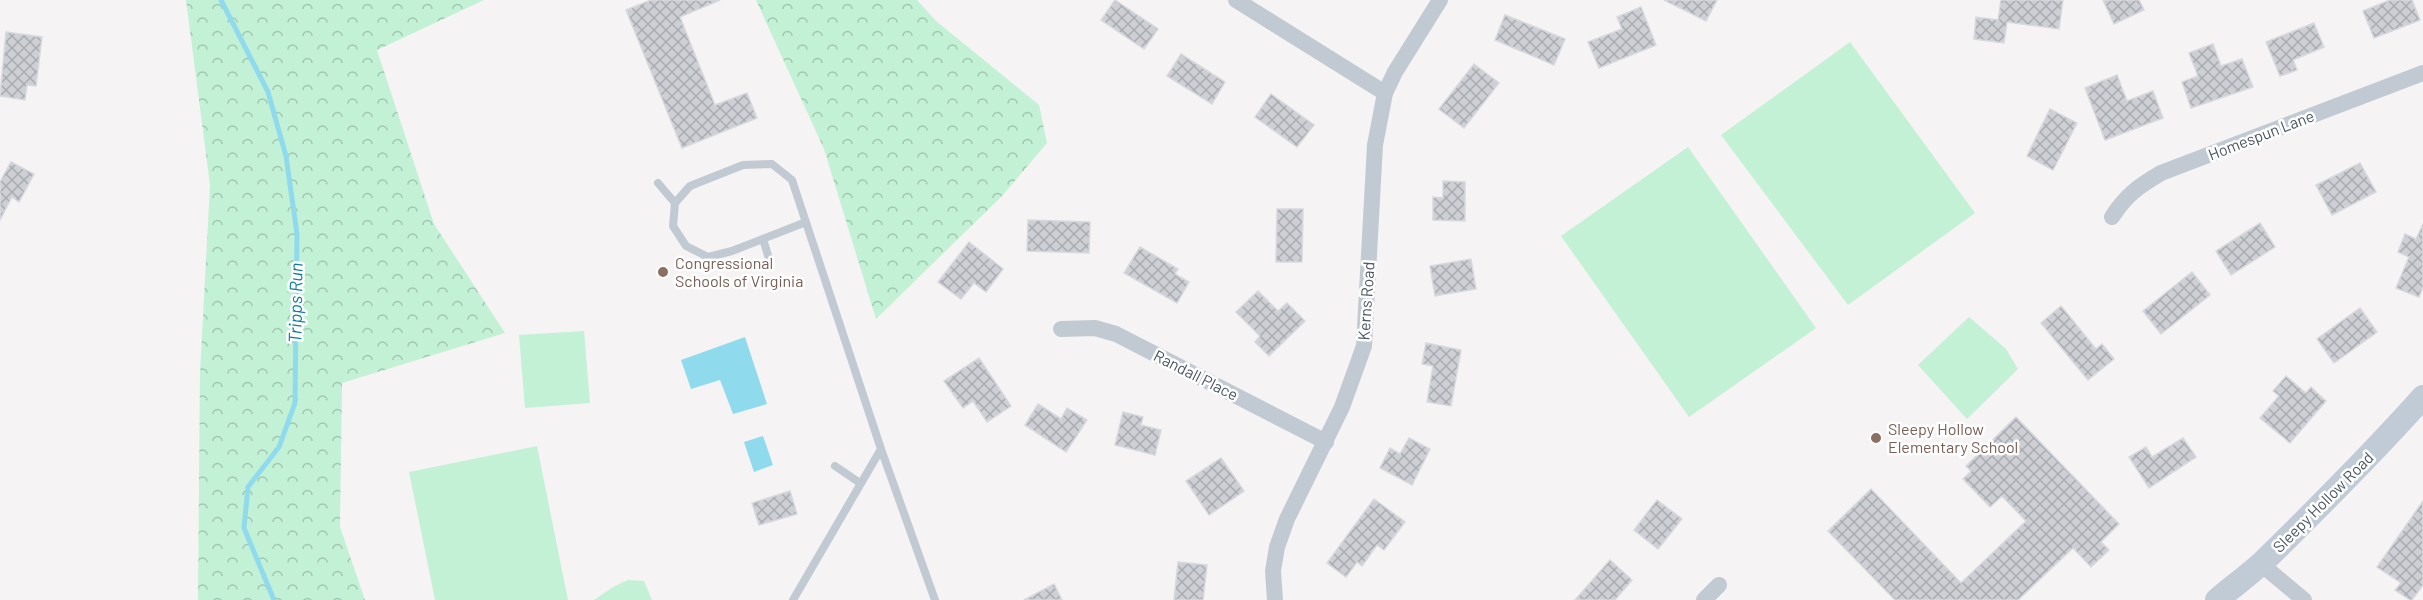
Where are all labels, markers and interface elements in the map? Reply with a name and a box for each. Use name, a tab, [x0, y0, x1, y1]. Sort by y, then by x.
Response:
street label: Homespun Lane	[2205, 106, 2316, 163]
place label: Congressional Schools of Virginia	[675, 253, 803, 290]
street label: Kerns Road	[1353, 261, 1378, 341]
water label: Tripps Run	[283, 263, 307, 343]
marker: Congressional Schools of Virginia	[656, 265, 670, 279]
street label: Randall Place	[1151, 345, 1242, 404]
place label: Sleepy Hollow Elementary School	[1888, 419, 2018, 456]
marker: Sleepy Hollow Elementary School	[1869, 431, 1883, 445]
street label: Sleepy Hollow Road	[2268, 447, 2377, 556]

